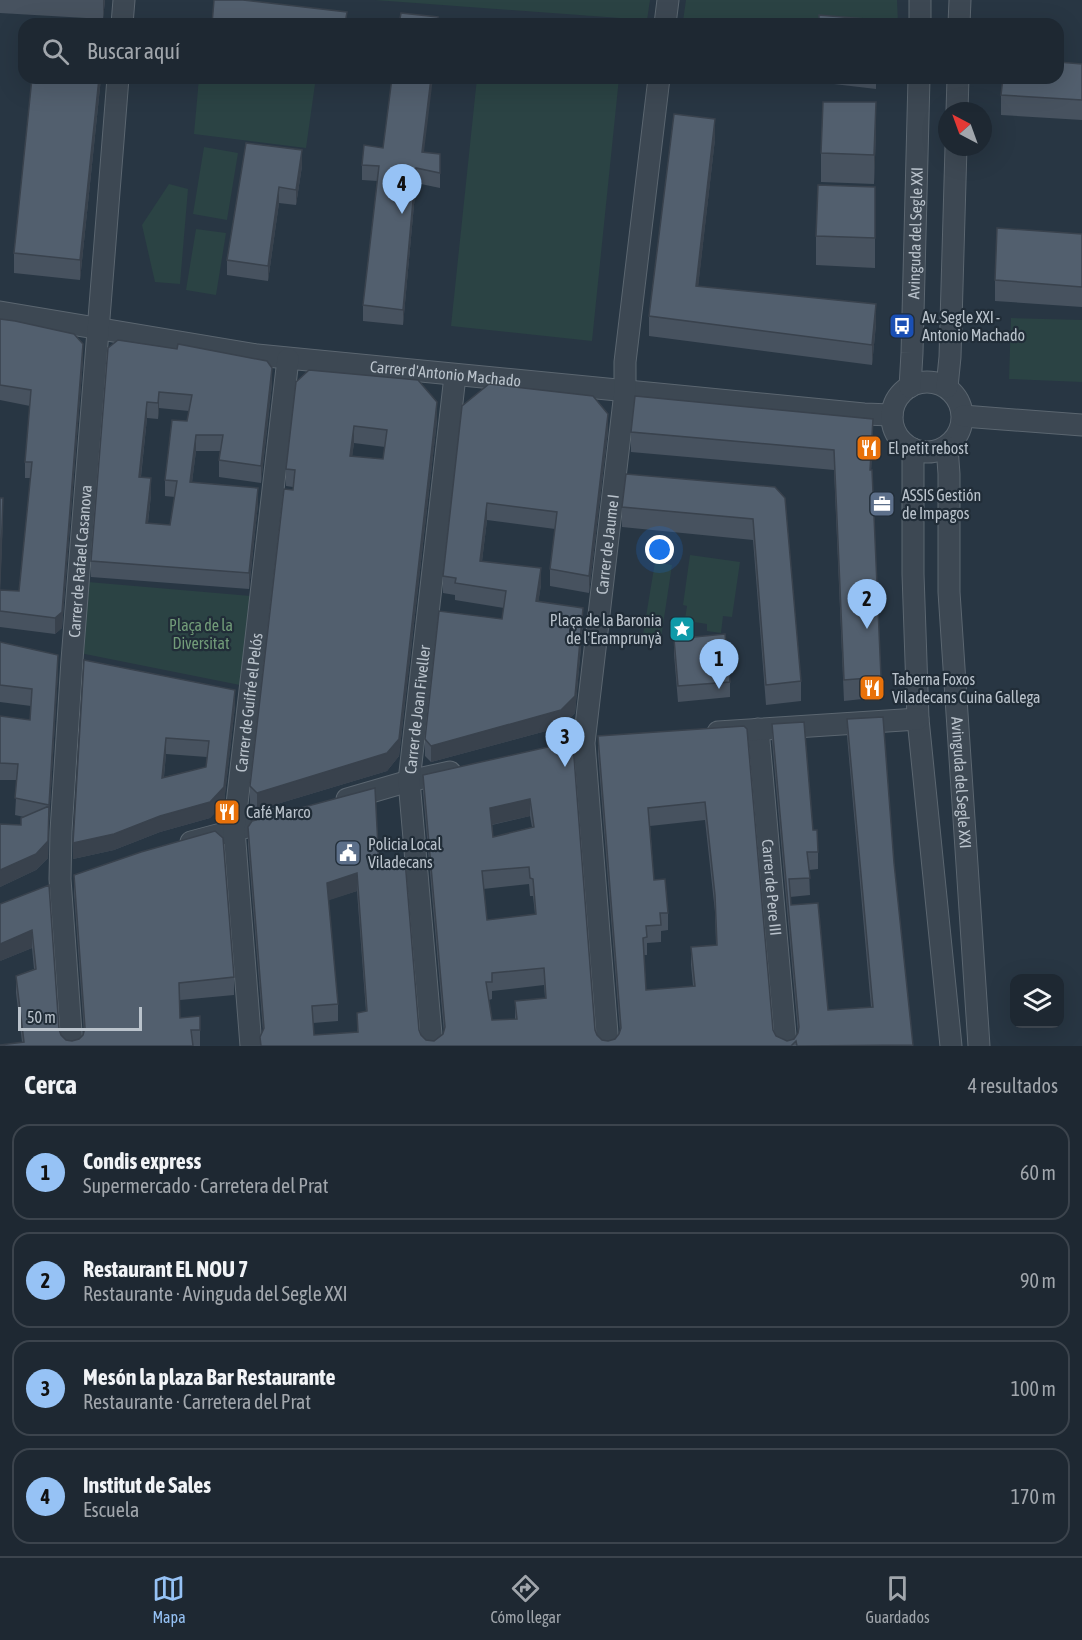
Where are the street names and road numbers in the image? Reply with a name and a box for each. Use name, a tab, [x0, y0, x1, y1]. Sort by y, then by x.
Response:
street label: Avinguda del Segle XXI	[904, 167, 926, 299]
street label: Carrer d'Antonio Machado	[369, 357, 522, 390]
street label: Carrer de Rafael Casanova	[65, 484, 95, 638]
street label: Carrer de Jaume I	[592, 493, 622, 595]
street label: Carrer de Guifré el Pelós	[232, 632, 266, 773]
street label: Carrer de Joan Fiveller	[401, 644, 433, 775]
street label: Avinguda del Segle XXI	[948, 716, 975, 849]
street label: Carrer de Pere III	[759, 838, 785, 936]

